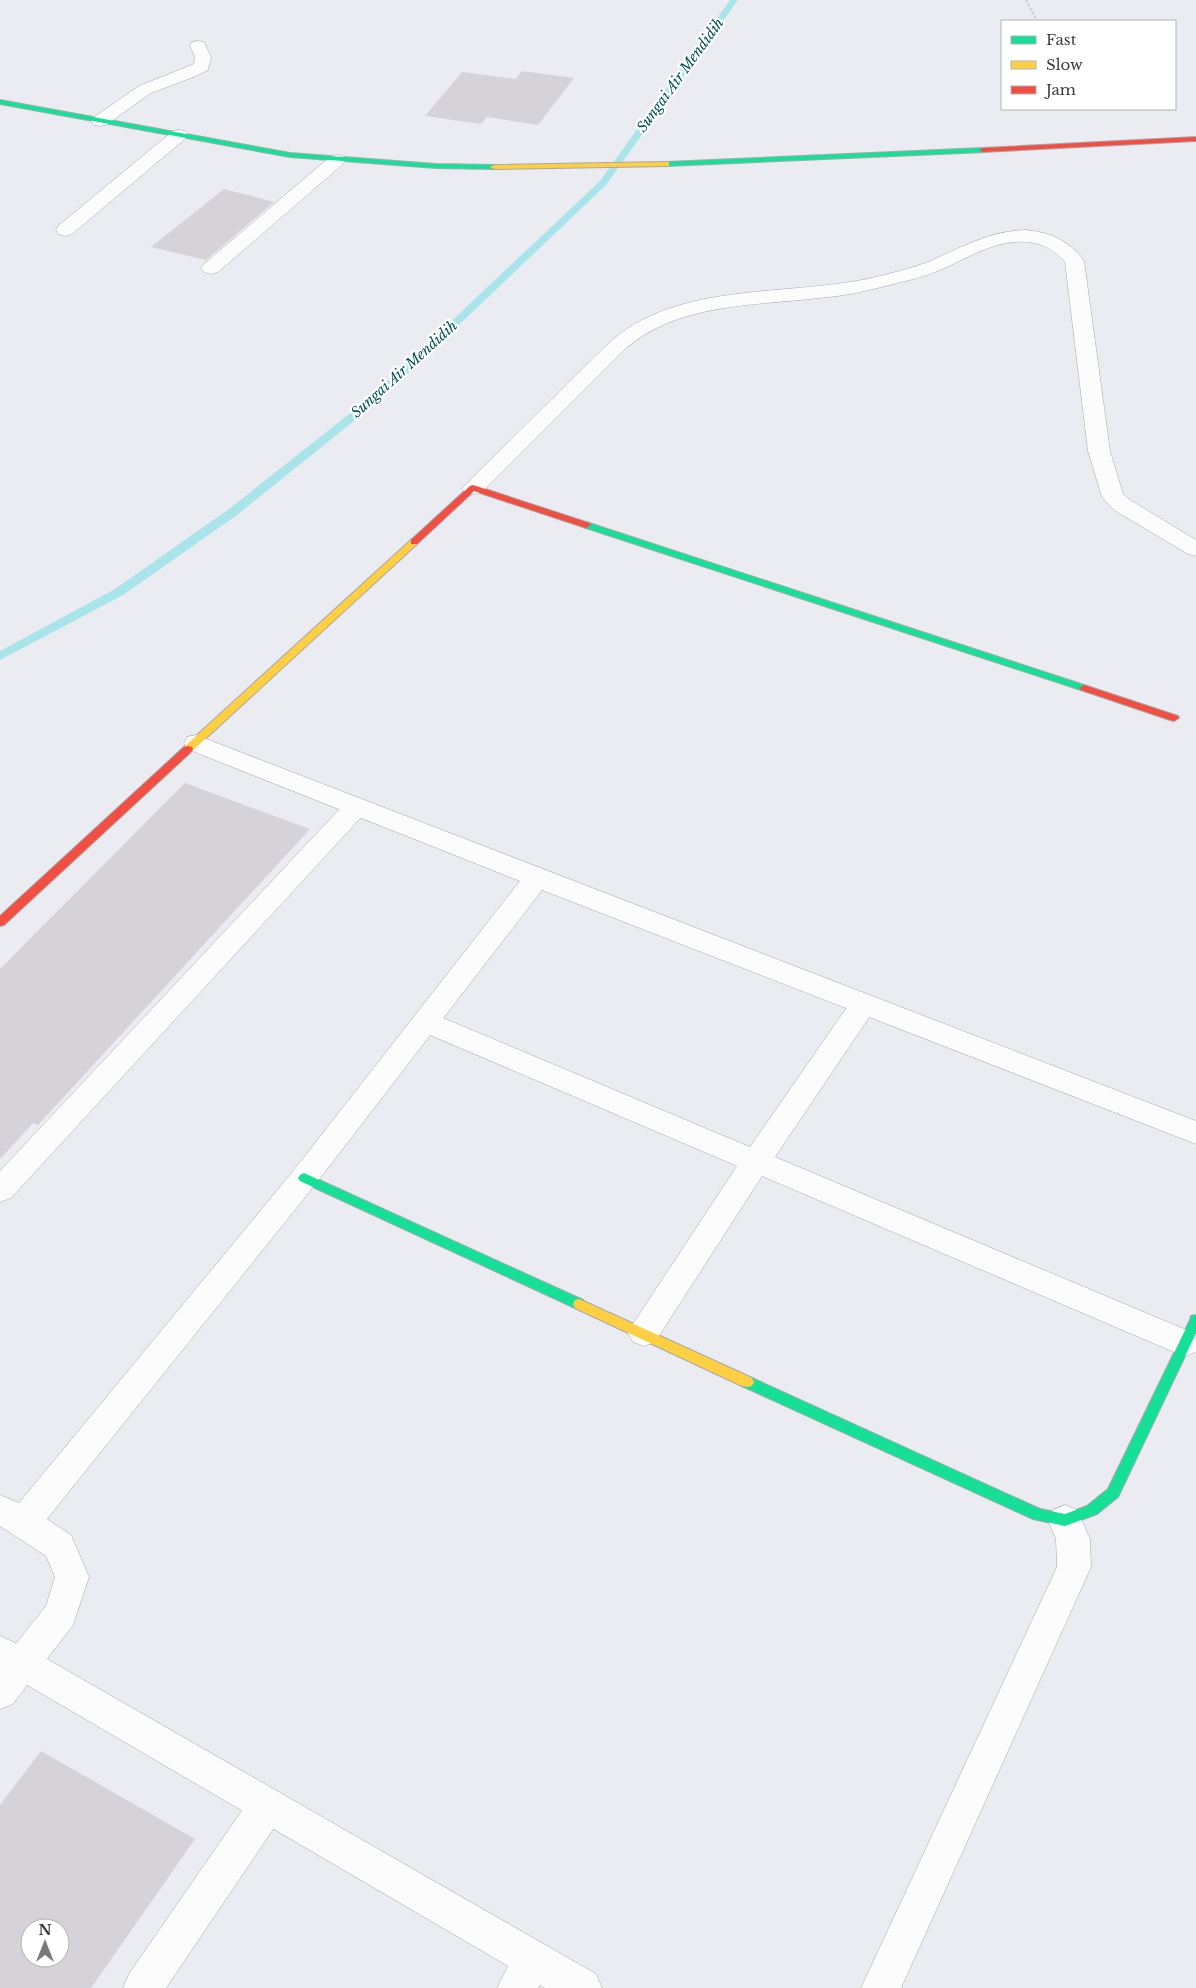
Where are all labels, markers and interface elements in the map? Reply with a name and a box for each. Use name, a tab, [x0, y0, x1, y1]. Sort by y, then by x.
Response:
water label: Sungai Air Mendidih	[633, 14, 727, 136]
legend	[1001, 20, 1176, 110]
text: Fast	[1046, 30, 1077, 49]
text: Slow	[1046, 55, 1083, 74]
text: Jam	[1044, 80, 1076, 99]
water label: Sungai Air Mendidih	[347, 317, 461, 421]
north arrow	[20, 1918, 70, 1968]
text: N	[38, 1921, 52, 1939]

